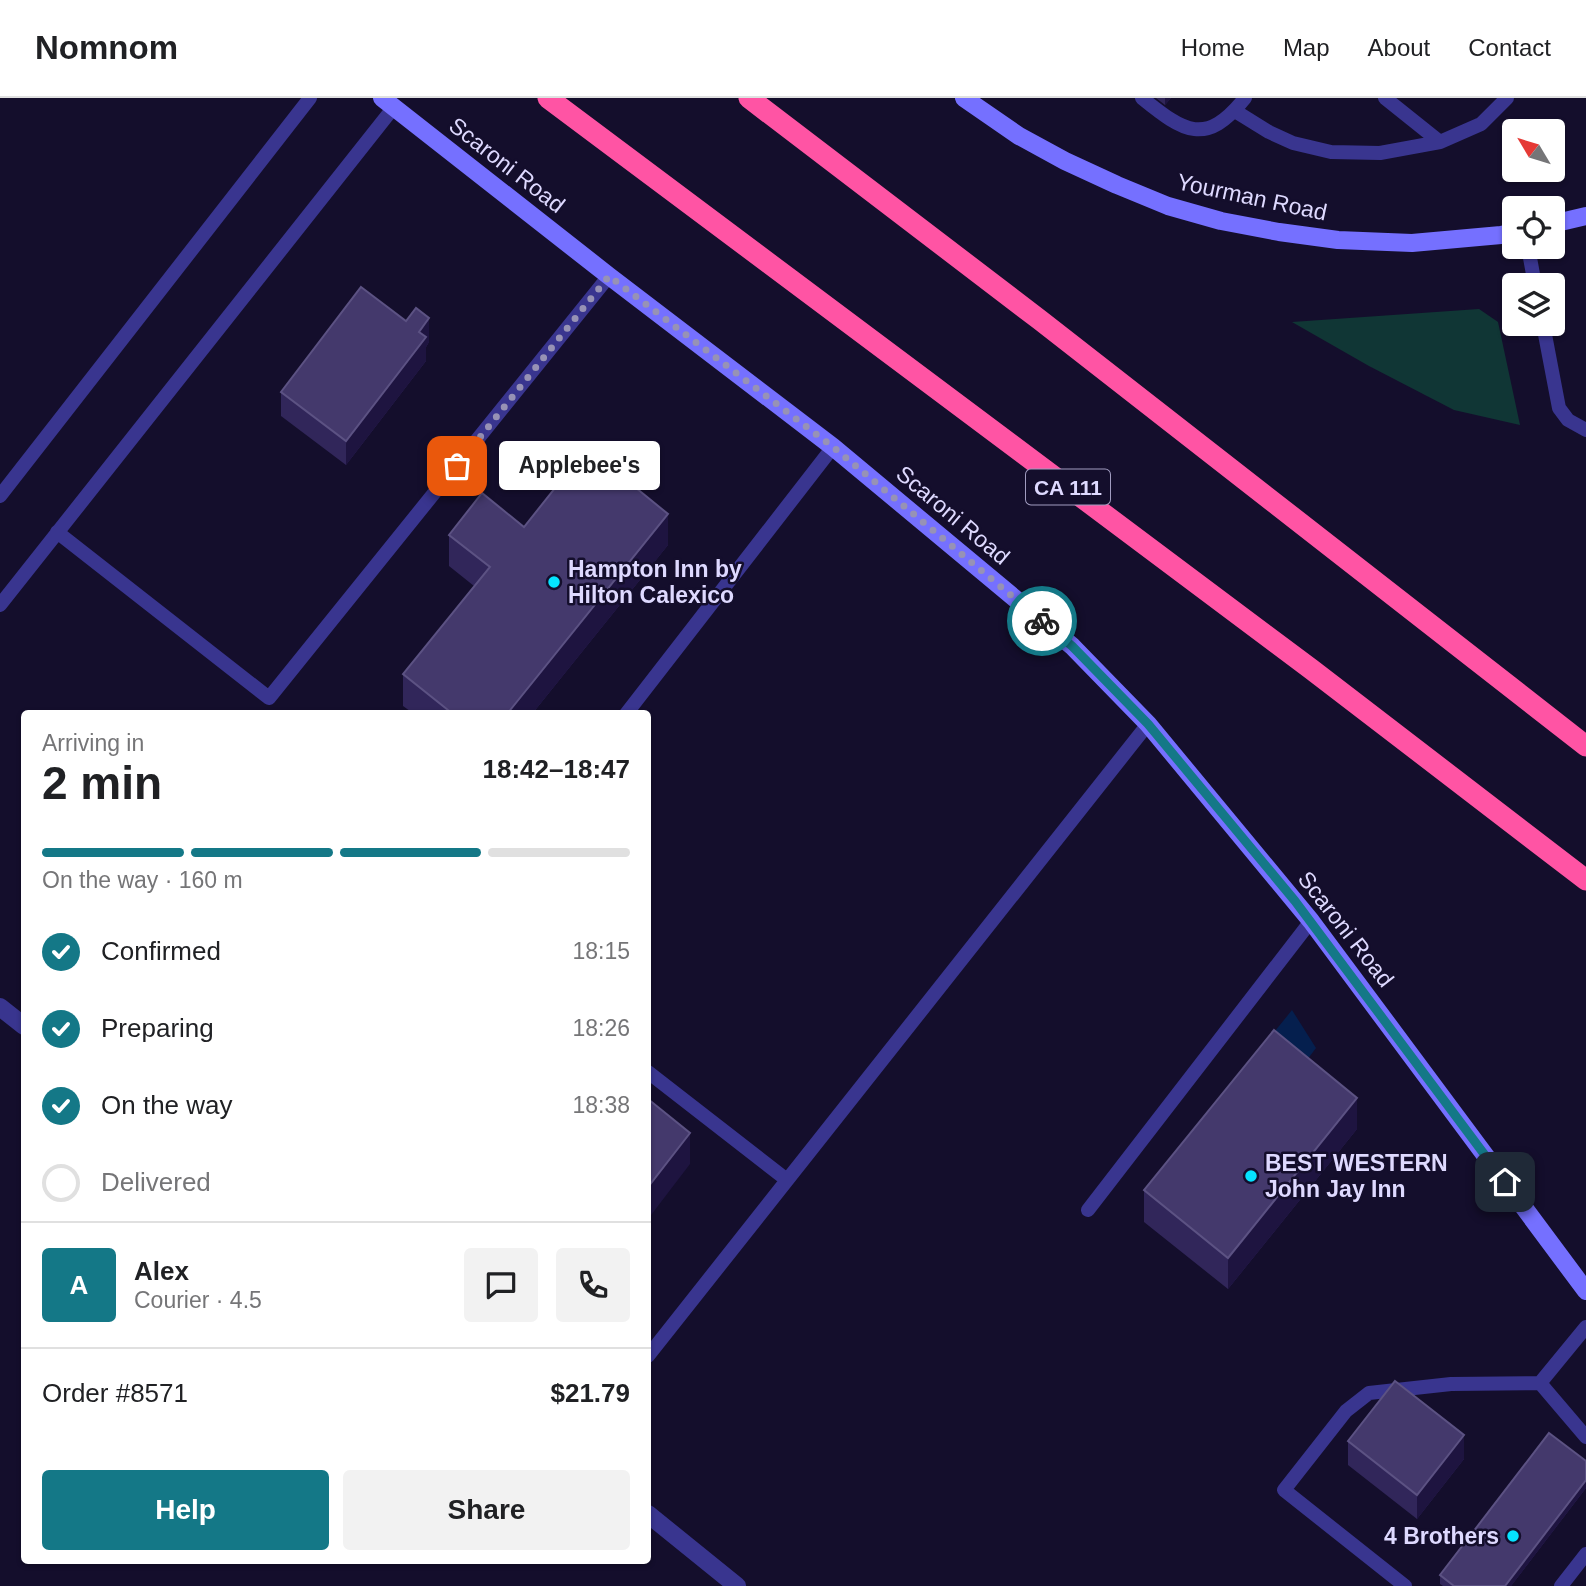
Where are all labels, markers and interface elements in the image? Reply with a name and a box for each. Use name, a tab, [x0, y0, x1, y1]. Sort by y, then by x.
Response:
text: Nomnom	[35, 29, 178, 66]
text: Home	[1181, 34, 1245, 61]
text: Map	[1283, 34, 1330, 61]
text: About	[1368, 34, 1430, 61]
text: Contact	[1468, 34, 1551, 61]
street label: Scaroni Road	[444, 112, 570, 218]
north arrow	[1502, 119, 1564, 182]
map controls	[1502, 119, 1565, 336]
street label: Yourman Road	[1175, 168, 1329, 226]
button: locate	[1502, 196, 1565, 259]
button: layers	[1502, 273, 1565, 336]
pin	[427, 436, 487, 496]
callout: Applebee's	[499, 442, 660, 490]
icon: bag	[438, 447, 476, 485]
text: Applebee's	[519, 452, 640, 478]
street label: Scaroni Road	[891, 460, 1015, 570]
road number: CA 111	[1026, 470, 1110, 504]
place label: Hampton Inn by Hilton Calexico	[568, 556, 742, 608]
marker: Hampton Inn by Hilton Calexico	[546, 574, 562, 590]
courier	[1007, 586, 1077, 656]
icon: bike	[1023, 602, 1061, 640]
text: Arriving in	[42, 730, 144, 756]
text: 18:42–18:47	[483, 754, 630, 784]
text: 2 min	[42, 757, 162, 809]
street label: Scaroni Road	[1293, 866, 1399, 992]
text: On the way · 160 m	[42, 867, 243, 893]
icon: check	[42, 933, 80, 971]
text: Confirmed	[101, 936, 221, 966]
text: 18:15	[572, 938, 630, 964]
icon: check	[42, 1010, 80, 1048]
text: Preparing	[101, 1013, 214, 1043]
text: 18:26	[572, 1015, 630, 1041]
icon: check	[42, 1087, 80, 1125]
text: On the way	[101, 1090, 233, 1120]
text: 18:38	[572, 1092, 630, 1118]
place label: BEST WESTERN John Jay Inn	[1265, 1150, 1448, 1202]
pin	[1475, 1152, 1535, 1212]
icon: home	[1486, 1163, 1524, 1201]
text: Delivered	[101, 1167, 211, 1197]
marker: BEST WESTERN John Jay Inn	[1243, 1168, 1259, 1184]
button: chat	[464, 1248, 538, 1322]
button: phone	[556, 1248, 630, 1322]
text: Alex	[134, 1256, 189, 1286]
text: A	[70, 1270, 88, 1300]
text: Courier · 4.5	[134, 1287, 262, 1313]
text: Order #8571	[42, 1378, 188, 1408]
text: $21.79	[550, 1378, 630, 1408]
button: Help	[42, 1470, 329, 1550]
button: Share	[343, 1470, 630, 1550]
place label: 4 Brothers	[1384, 1523, 1499, 1549]
marker: 4 Brothers	[1505, 1528, 1521, 1544]

